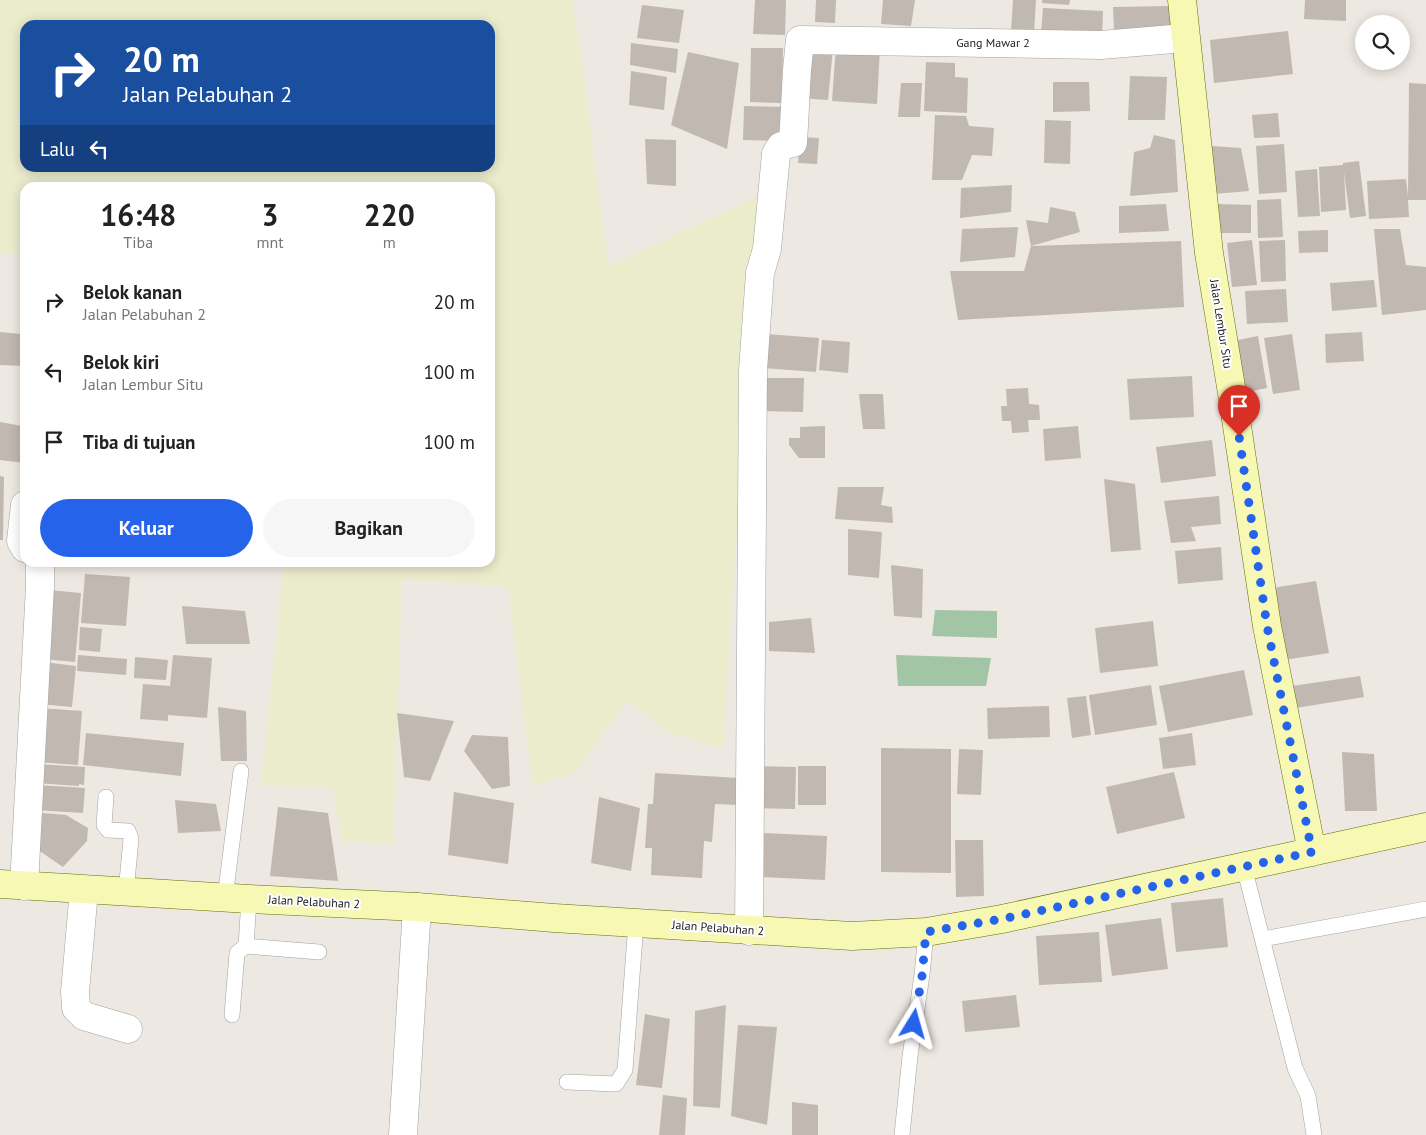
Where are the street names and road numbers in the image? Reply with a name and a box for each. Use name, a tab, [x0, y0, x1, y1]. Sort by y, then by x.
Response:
street label: Gang Mawar 2	[956, 35, 1030, 50]
street label: Jalan Lembur Situ	[1207, 277, 1236, 370]
street label: Jalan Pelabuhan 2	[267, 892, 360, 911]
street label: Jalan Pelabuhan 2	[670, 917, 765, 938]

